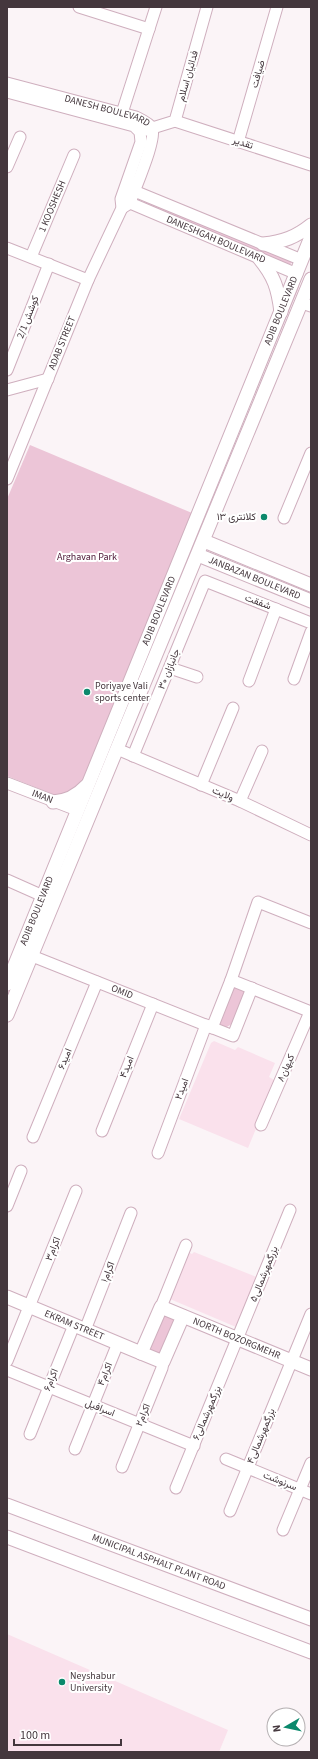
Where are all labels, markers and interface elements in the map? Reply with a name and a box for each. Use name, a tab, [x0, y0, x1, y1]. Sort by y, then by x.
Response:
street label: فدائیان اسلام	[174, 48, 202, 103]
street label: ضیافت	[247, 58, 269, 90]
street label: DANESH BOULEVARD	[63, 91, 153, 130]
street label: تقدیر	[230, 133, 255, 153]
street label: 1 KOOSHESH	[35, 178, 69, 234]
street label: DANESHGAH BOULEVARD	[164, 212, 268, 267]
street label: ADIB BOULEVARD	[261, 274, 301, 347]
street label: کوشش 2/1	[13, 293, 43, 340]
street label: ADAB STREET	[45, 313, 79, 372]
place label: کلانتری ۱۳	[217, 510, 257, 524]
marker: کلانتری ۱۳	[259, 512, 269, 522]
park label: Arghavan Park	[57, 550, 117, 564]
street label: JANBAZAN BOULEVARD	[206, 553, 303, 603]
street label: ADIB BOULEVARD	[139, 574, 179, 647]
street label: شفقت	[243, 591, 273, 613]
street label: جانبازان ۳۰	[154, 646, 184, 692]
place label: Poriyaye Vali sports center	[95, 679, 150, 705]
marker: Poriyaye Vali sports center	[82, 687, 92, 697]
street label: ولایت	[210, 783, 236, 805]
street label: IMAN	[30, 786, 55, 807]
street label: ADIB BOULEVARD	[16, 874, 57, 948]
street label: OMID	[109, 981, 135, 1003]
street label: امید۶	[54, 1046, 76, 1072]
street label: کیهان۸	[274, 1051, 298, 1084]
street label: امید۴	[116, 1054, 138, 1080]
street label: امید۲	[172, 1076, 192, 1102]
street label: اکرام۳	[42, 1235, 64, 1263]
street label: بزرگمهرشمالی۵	[246, 1244, 282, 1304]
street label: اکرام۱	[98, 1260, 118, 1284]
street label: EKRAM STREET	[42, 1306, 107, 1344]
street label: NORTH BOZORGMEHR	[191, 1314, 283, 1363]
street label: اکرام۴	[94, 1360, 116, 1388]
street label: اکرام۶	[40, 1367, 62, 1393]
street label: بزرگمهرشمالی۶	[189, 1384, 225, 1442]
street label: اسرافیل	[83, 1396, 117, 1420]
street label: اکرام۲	[132, 1402, 154, 1428]
street label: بزرگمهرشمالی۴	[244, 1406, 279, 1466]
street label: سرنوشت	[261, 1468, 299, 1494]
street label: MUNICIPAL ASPHALT PLANT ROAD	[90, 1530, 228, 1593]
place label: Neyshabur University	[70, 1669, 116, 1695]
marker: Neyshabur University	[57, 1677, 67, 1687]
north arrow	[266, 1707, 306, 1747]
scale bar	[14, 1721, 121, 1747]
text: N	[269, 1724, 285, 1733]
text: 100 m	[20, 1727, 50, 1744]

